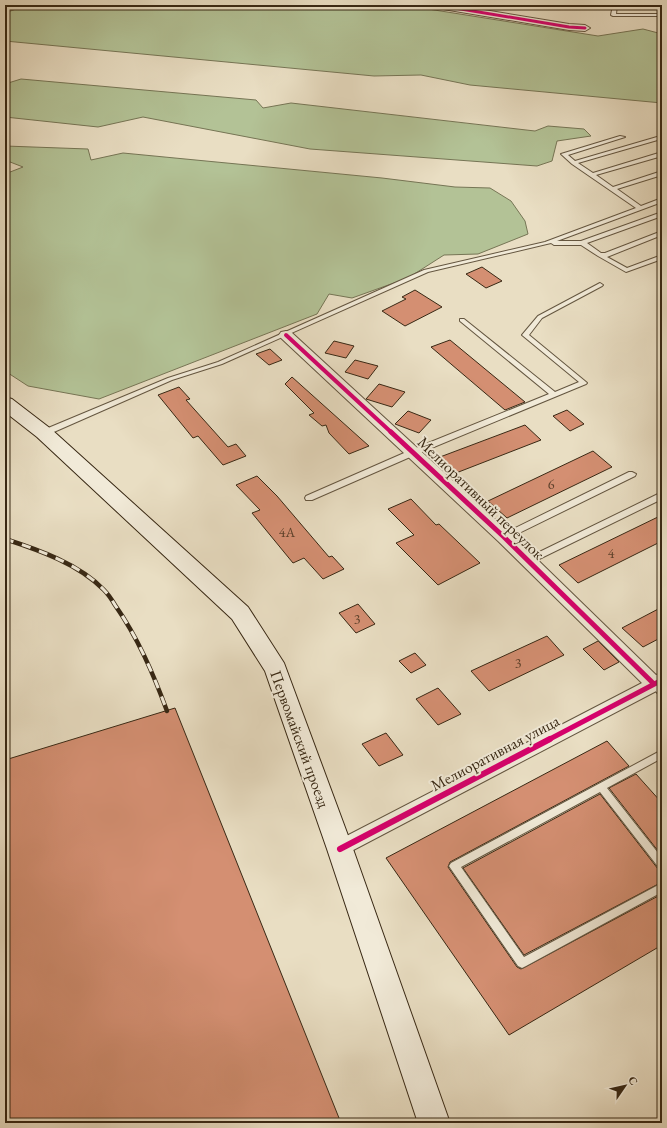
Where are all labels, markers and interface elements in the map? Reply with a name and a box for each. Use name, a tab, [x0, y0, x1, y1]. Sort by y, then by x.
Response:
street label: Мелиоративный переулок	[413, 432, 549, 565]
house number: 6	[548, 475, 555, 493]
house number: 4А	[279, 523, 296, 541]
house number: 4	[608, 544, 615, 562]
house number: 3	[354, 610, 361, 628]
house number: 3	[515, 654, 522, 672]
street label: Первомайский проезд	[265, 667, 335, 811]
street label: Мелиоративная улица	[427, 710, 564, 796]
north arrow	[605, 1066, 645, 1106]
text: С	[625, 1073, 641, 1088]

